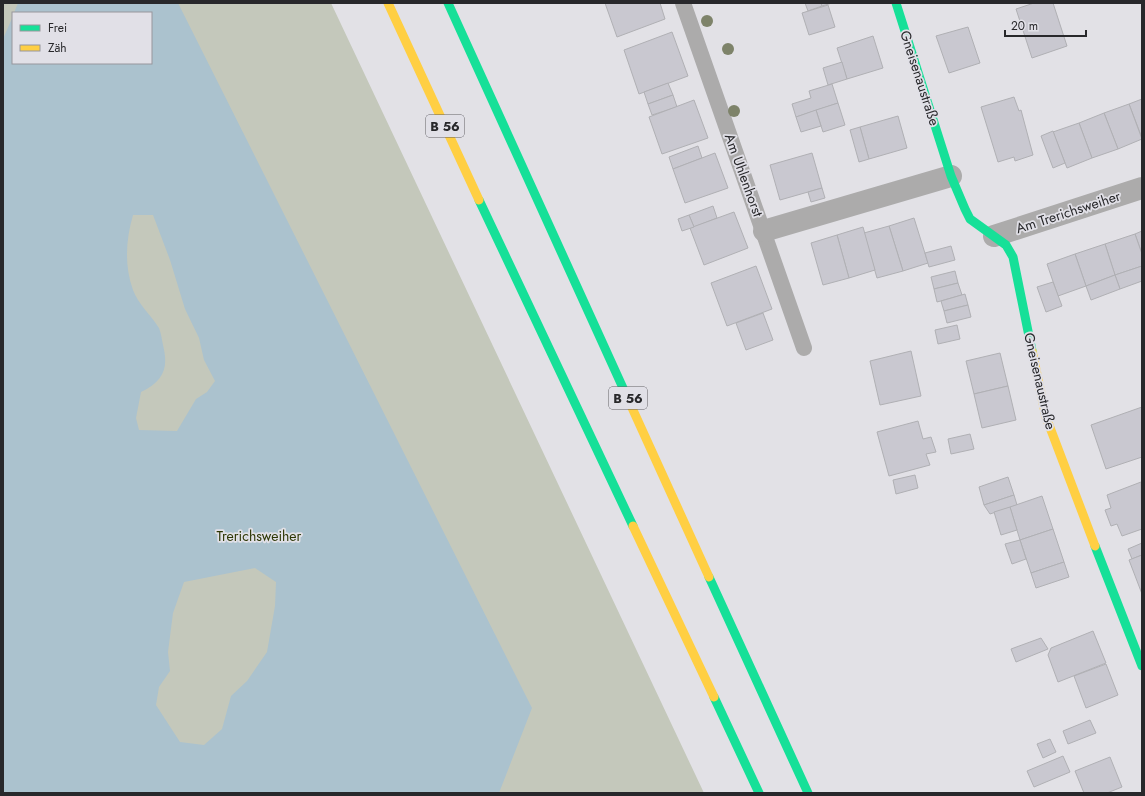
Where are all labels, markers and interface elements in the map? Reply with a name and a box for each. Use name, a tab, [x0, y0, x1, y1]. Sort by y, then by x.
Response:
legend	[12, 12, 152, 64]
scale bar	[1005, 12, 1086, 38]
text: 20 m	[1011, 17, 1038, 35]
text: Frei	[48, 19, 67, 37]
street label: Gneisenaustraße	[895, 28, 945, 128]
text: Zäh	[48, 39, 67, 57]
road number: B 56	[426, 115, 464, 137]
street label: Am Uhlenhorst	[720, 131, 769, 220]
street label: Am Trerichsweiher	[1013, 186, 1123, 238]
street label: Gneisenaustraße	[1019, 331, 1061, 431]
road number: B 56	[609, 387, 647, 409]
park label: Trerichsweiher	[217, 526, 302, 546]

